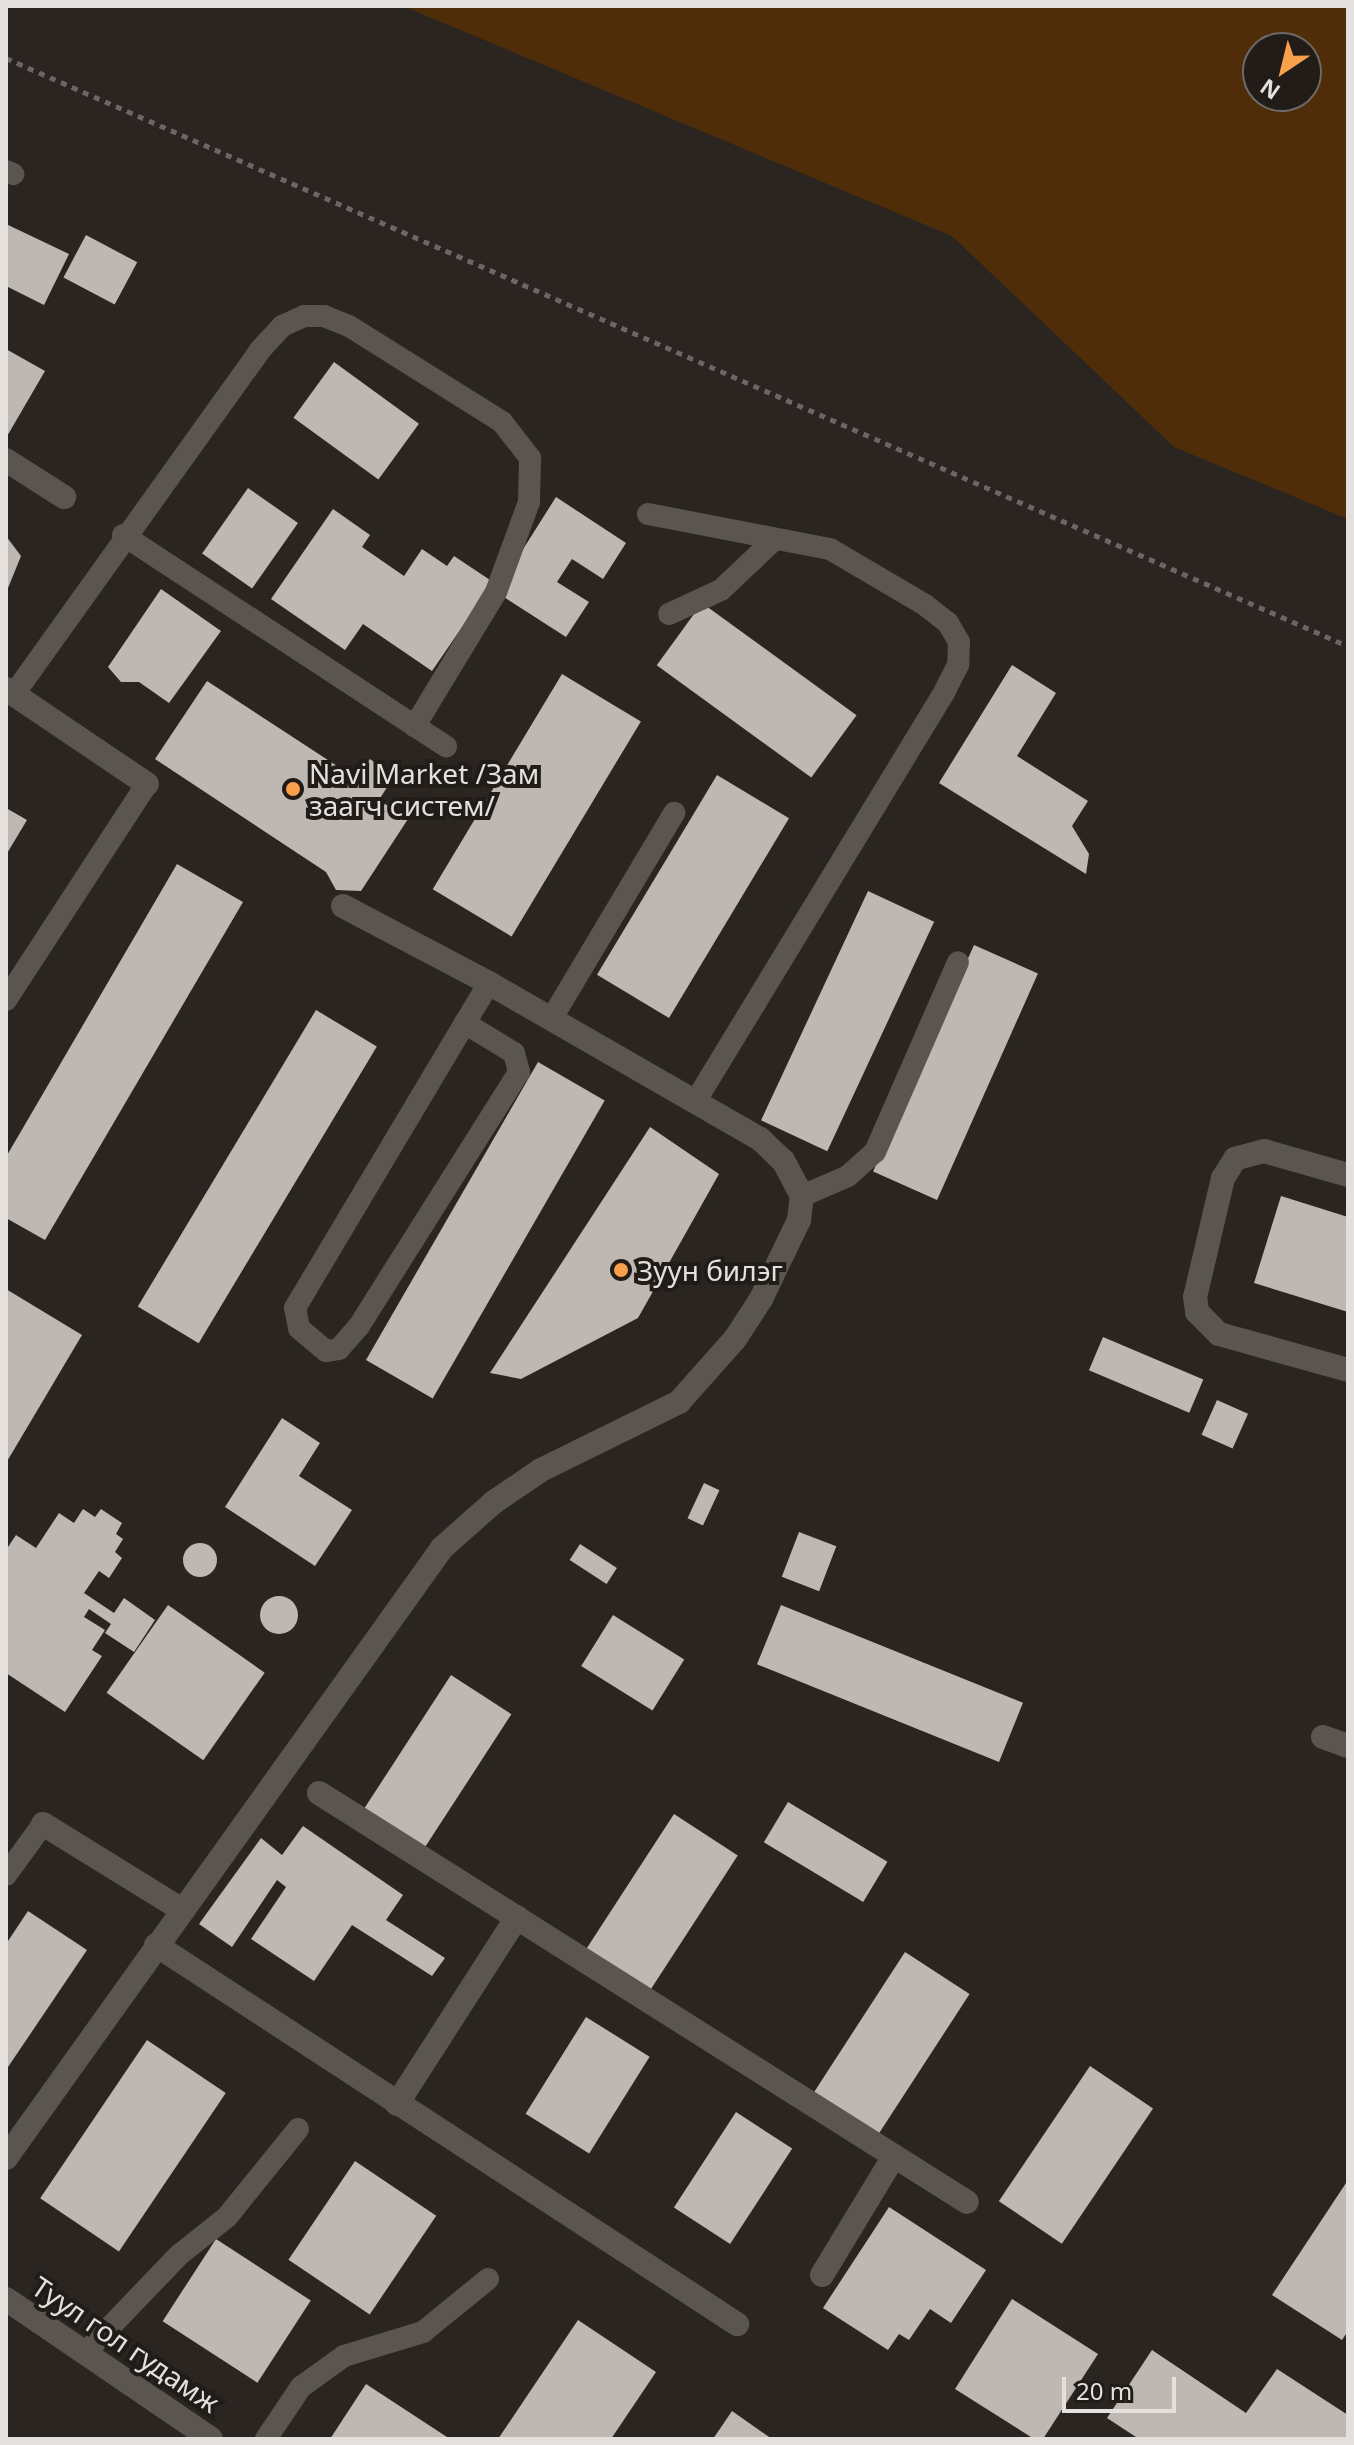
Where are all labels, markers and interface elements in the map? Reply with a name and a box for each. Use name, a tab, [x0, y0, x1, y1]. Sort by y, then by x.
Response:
north arrow	[1242, 32, 1322, 112]
text: N	[1253, 73, 1285, 107]
place label: Navi Market /Зам заагч систем/	[309, 756, 539, 822]
marker: Navi Market /Зам заагч систем/	[284, 780, 302, 798]
place label: Зуун билэг	[637, 1253, 783, 1287]
marker: Зуун билэг	[612, 1261, 630, 1279]
street label: Туул гол гудамж	[26, 2269, 226, 2419]
scale bar	[1066, 2361, 1180, 2411]
text: 20 m	[1076, 2374, 1132, 2407]

